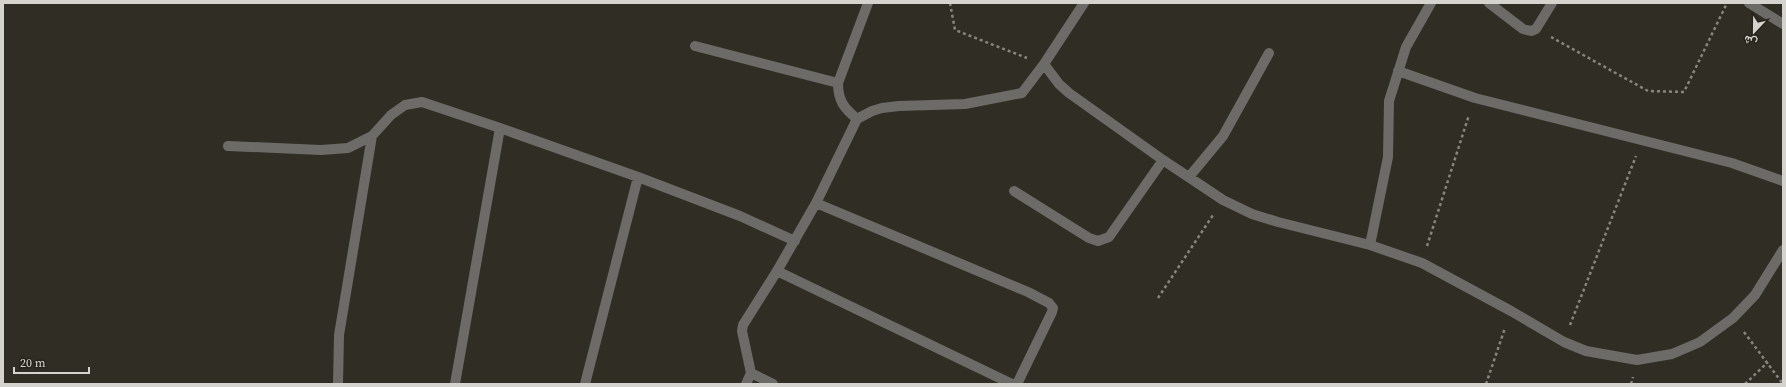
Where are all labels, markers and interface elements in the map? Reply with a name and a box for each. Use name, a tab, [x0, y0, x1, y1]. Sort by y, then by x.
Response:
north arrow	[1734, 12, 1774, 52]
text: ش	[1742, 31, 1759, 50]
scale bar	[14, 349, 89, 375]
text: 20 m	[20, 355, 46, 371]

